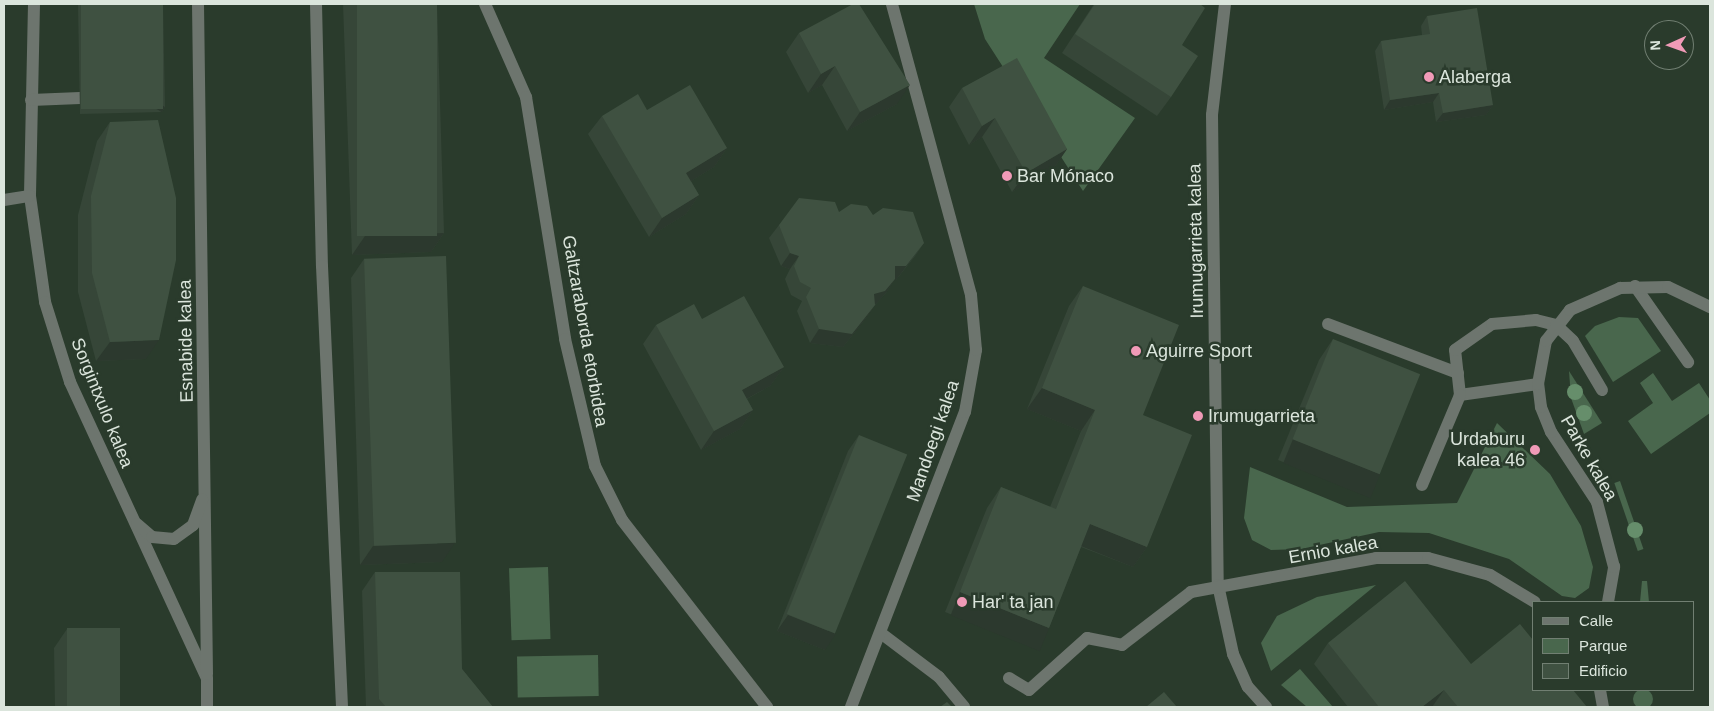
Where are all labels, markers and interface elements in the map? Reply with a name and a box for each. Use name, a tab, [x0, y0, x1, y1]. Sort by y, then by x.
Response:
north arrow	[1644, 20, 1694, 70]
text: N	[1647, 40, 1663, 51]
place label: Alaberga	[1439, 66, 1511, 88]
marker: Alaberga	[1423, 71, 1435, 83]
street label: Irumugarrieta kalea	[1184, 163, 1208, 319]
place label: Bar Mónaco	[1017, 165, 1114, 187]
marker: Bar Mónaco	[1001, 170, 1013, 182]
street label: Galtzaraborda etorbidea	[558, 234, 612, 428]
street label: Esnabide kalea	[174, 279, 198, 403]
street label: Sorgintxulo kalea	[66, 335, 138, 471]
place label: Aguirre Sport	[1146, 340, 1252, 362]
marker: Aguirre Sport	[1130, 345, 1142, 357]
street label: Mandoegi kalea	[902, 377, 964, 505]
place label: Irumugarrieta	[1208, 405, 1315, 427]
marker: Irumugarrieta	[1192, 410, 1204, 422]
street label: Parke kalea	[1556, 411, 1622, 505]
place label: Urdaburu kalea 46	[1450, 429, 1525, 472]
marker: Urdaburu kalea 46	[1529, 444, 1541, 456]
street label: Ernio kalea	[1287, 532, 1379, 568]
place label: Har' ta jan	[972, 591, 1053, 613]
marker: Har' ta jan	[956, 596, 968, 608]
legend	[1532, 601, 1694, 691]
text: Calle	[1579, 612, 1613, 629]
text: Parque	[1579, 637, 1627, 654]
text: Edificio	[1579, 662, 1627, 679]

